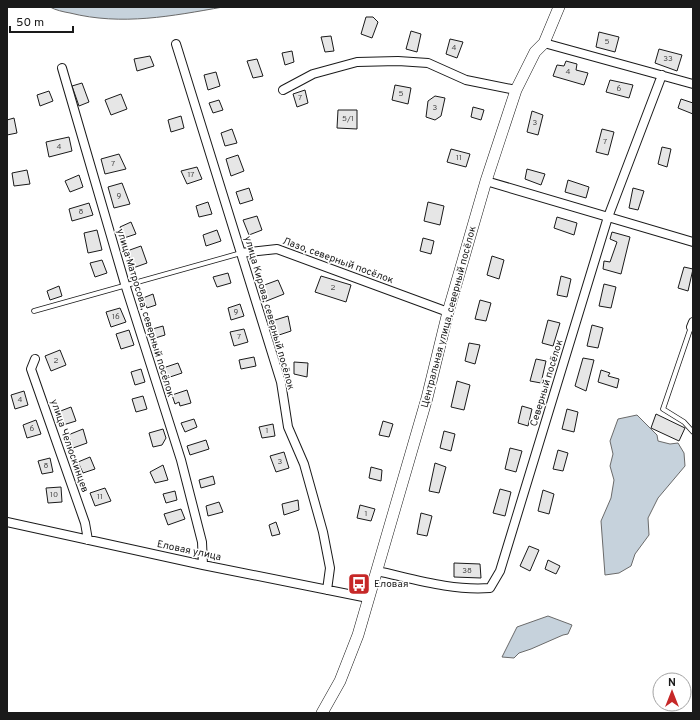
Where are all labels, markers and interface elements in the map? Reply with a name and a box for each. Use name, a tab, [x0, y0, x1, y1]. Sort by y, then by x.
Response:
scale bar	[10, 8, 73, 34]
text: 50 m	[16, 15, 44, 31]
house number: 5	[605, 37, 610, 47]
house number: 4	[452, 43, 457, 53]
house number: 33	[663, 54, 673, 64]
house number: 4	[566, 67, 571, 77]
house number: 6	[617, 84, 622, 94]
house number: 5	[399, 89, 404, 99]
house number: 7	[298, 93, 302, 103]
house number: 3	[433, 103, 438, 113]
house number: 5/1	[342, 114, 354, 124]
house number: 3	[533, 118, 538, 128]
house number: 7	[603, 137, 607, 147]
house number: 4	[57, 142, 62, 152]
house number: 11	[456, 153, 462, 163]
house number: 7	[111, 159, 115, 169]
house number: 17	[187, 170, 195, 180]
house number: 9	[117, 191, 122, 201]
house number: 8	[79, 207, 84, 217]
street label: Центральная улица, северный посёлок	[418, 224, 480, 409]
street label: улица Матросова, северный посёлок	[113, 227, 177, 399]
street label: улица Кирова, северный посёлок	[241, 235, 297, 392]
street label: Лазо, северный посёлок	[281, 235, 396, 287]
house number: 2	[331, 283, 336, 293]
house number: 9	[234, 307, 239, 317]
house number: 16	[112, 312, 120, 322]
house number: 7	[237, 332, 241, 342]
street label: Северный посёлок	[528, 338, 567, 428]
house number: 2	[54, 356, 59, 366]
house number: 4	[18, 395, 23, 405]
street label: улица Челюскинцев	[47, 398, 91, 494]
house number: 6	[30, 424, 35, 434]
house number: 1	[266, 426, 268, 436]
house number: 3	[278, 457, 283, 467]
house number: 8	[44, 461, 49, 471]
house number: 10	[50, 490, 58, 500]
house number: 11	[97, 492, 103, 502]
house number: 1	[365, 509, 367, 519]
street label: Еловая улица	[156, 538, 222, 564]
house number: 38	[462, 566, 472, 576]
bus stop icon: Еловая	[346, 571, 372, 597]
place label: Еловая	[374, 578, 408, 591]
north arrow	[652, 672, 692, 712]
text: N	[668, 676, 676, 690]

